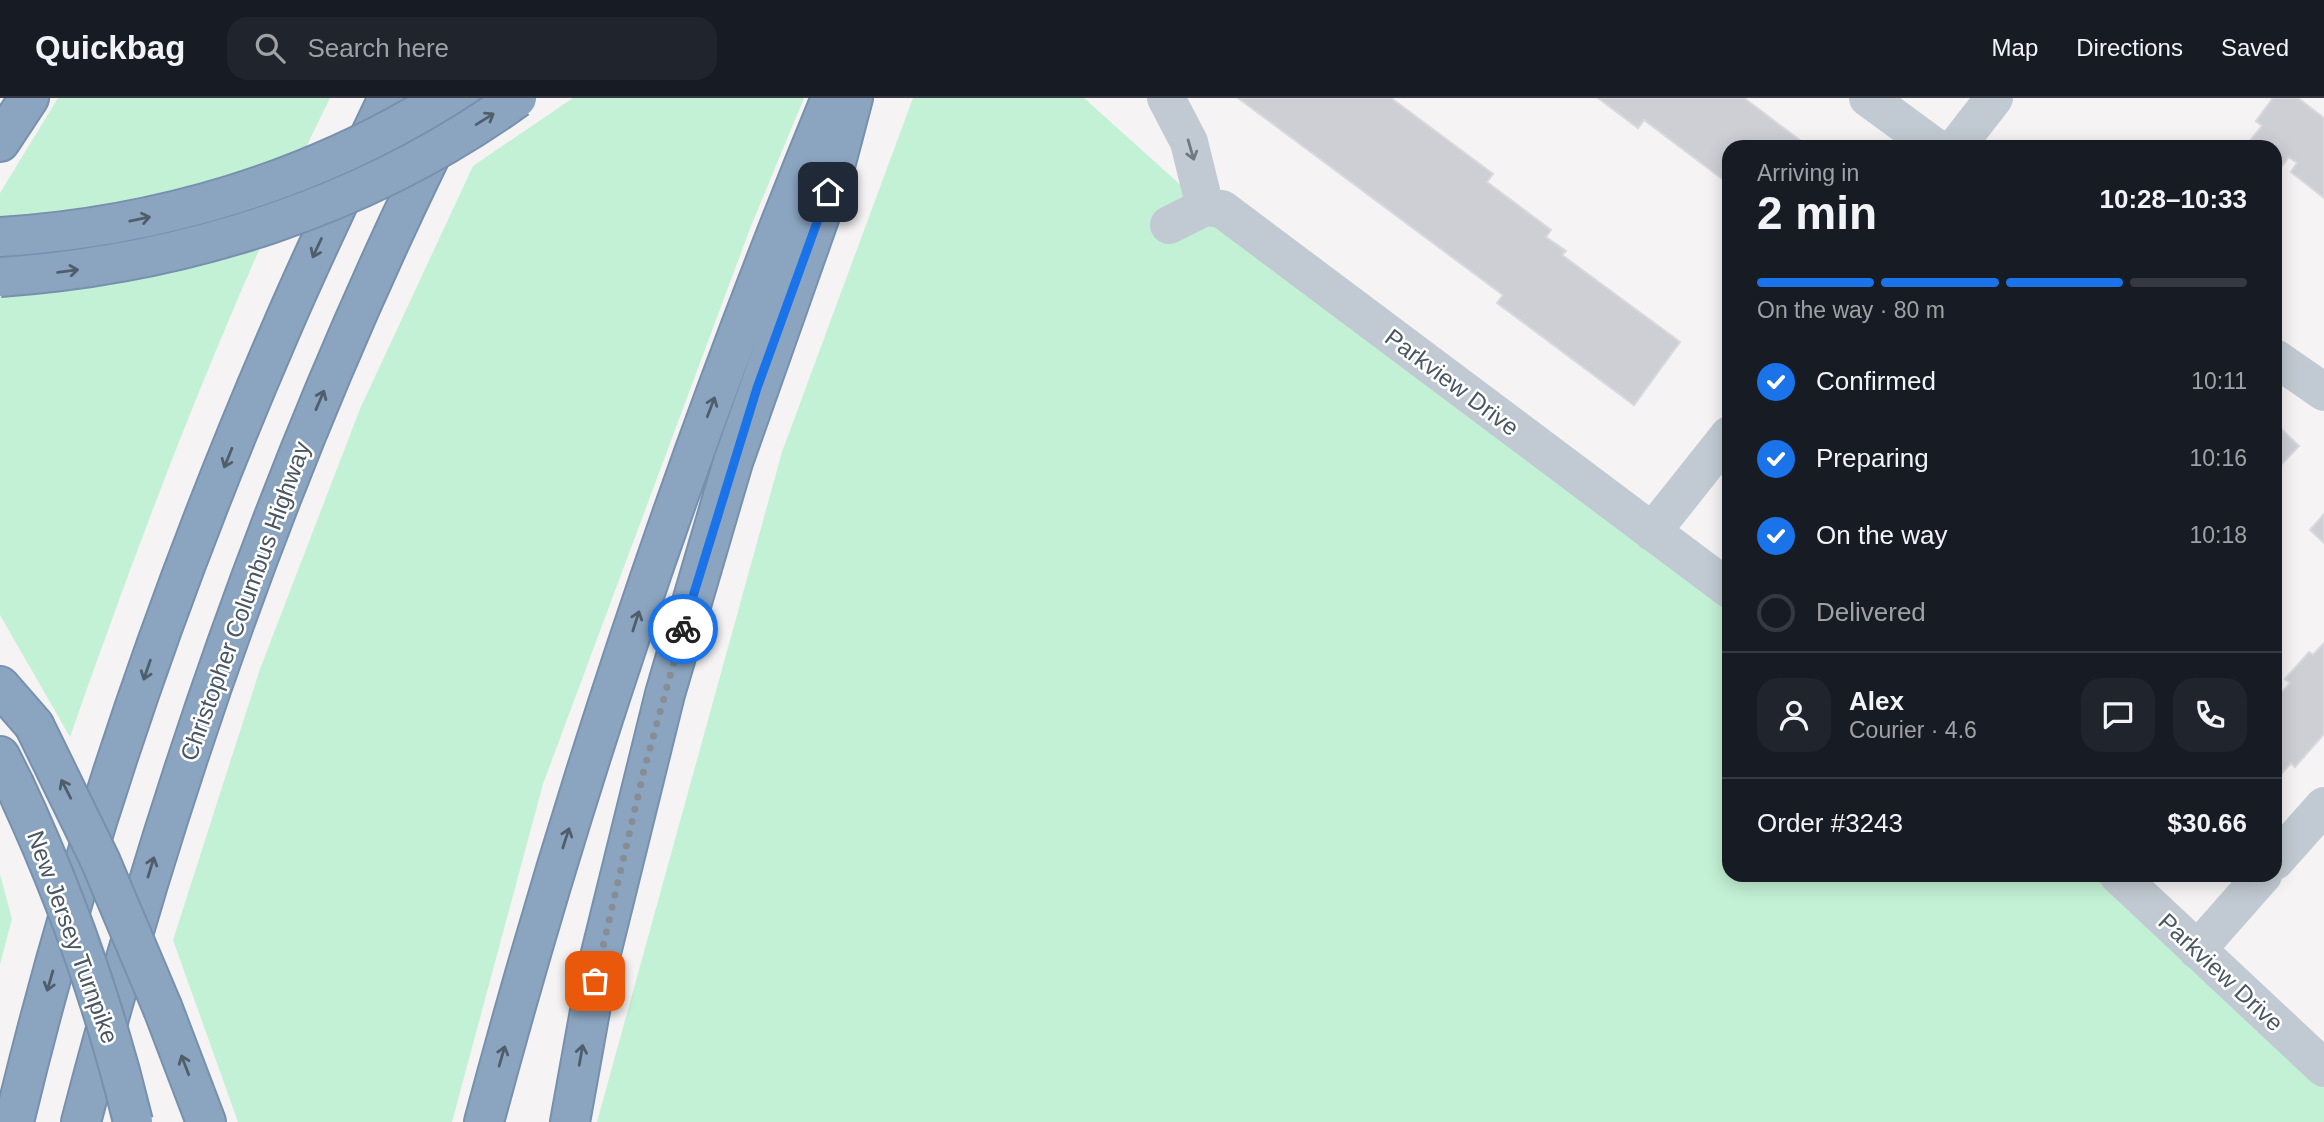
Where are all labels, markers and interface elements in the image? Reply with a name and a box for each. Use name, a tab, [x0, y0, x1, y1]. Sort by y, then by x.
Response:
search box	[227, 17, 717, 80]
text: Quickbag	[35, 29, 185, 66]
icon: search	[251, 29, 289, 67]
text: Search here	[307, 33, 449, 63]
text: Map	[1992, 34, 2038, 61]
text: Directions	[2076, 34, 2183, 61]
text: Saved	[2221, 34, 2289, 61]
one-way arrow	[475, 112, 495, 126]
one-way arrow	[1185, 139, 1198, 161]
text: Arriving in	[1757, 160, 1859, 186]
pin	[798, 162, 858, 222]
icon: home	[809, 173, 847, 211]
text: 10:28–10:33	[2100, 184, 2247, 214]
text: 2 min	[1757, 187, 1877, 239]
one-way arrow	[128, 211, 151, 225]
one-way arrow	[310, 237, 323, 259]
one-way arrow	[56, 264, 79, 277]
text: On the way · 80 m	[1757, 297, 1945, 323]
street label: Parkview Drive	[1380, 323, 1524, 441]
icon: check	[1757, 363, 1795, 401]
text: Confirmed	[1816, 366, 1936, 396]
text: 10:11	[2191, 368, 2247, 394]
one-way arrow	[314, 390, 327, 411]
one-way arrow	[706, 396, 718, 418]
street label: Christopher Columbus Highway	[175, 438, 315, 764]
icon: check	[1757, 440, 1795, 478]
text: Preparing	[1816, 443, 1929, 473]
text: 10:16	[2189, 445, 2247, 471]
one-way arrow	[220, 446, 233, 468]
icon: check	[1757, 517, 1795, 555]
text: On the way	[1816, 520, 1948, 550]
text: 10:18	[2189, 522, 2247, 548]
courier	[648, 594, 718, 664]
text: Delivered	[1816, 597, 1926, 627]
icon: bike	[664, 610, 702, 648]
one-way arrow	[631, 611, 643, 633]
one-way arrow	[140, 659, 152, 681]
button: person	[1757, 678, 1831, 752]
button: chat	[2081, 678, 2155, 752]
button: phone	[2173, 678, 2247, 752]
text: Alex	[1849, 686, 1904, 716]
text: Courier · 4.6	[1849, 717, 1977, 743]
one-way arrow	[59, 780, 73, 800]
text: Order #3243	[1757, 808, 1903, 838]
text: $30.66	[2167, 808, 2247, 838]
street label: New Jersey Turnpike	[22, 827, 124, 1047]
one-way arrow	[561, 827, 574, 849]
one-way arrow	[146, 857, 159, 879]
street label: Parkview Drive	[2153, 908, 2289, 1036]
pin	[565, 951, 625, 1011]
icon: bag	[576, 962, 614, 1000]
one-way arrow	[43, 970, 56, 992]
one-way arrow	[575, 1044, 588, 1067]
one-way arrow	[497, 1045, 510, 1067]
one-way arrow	[178, 1055, 190, 1077]

